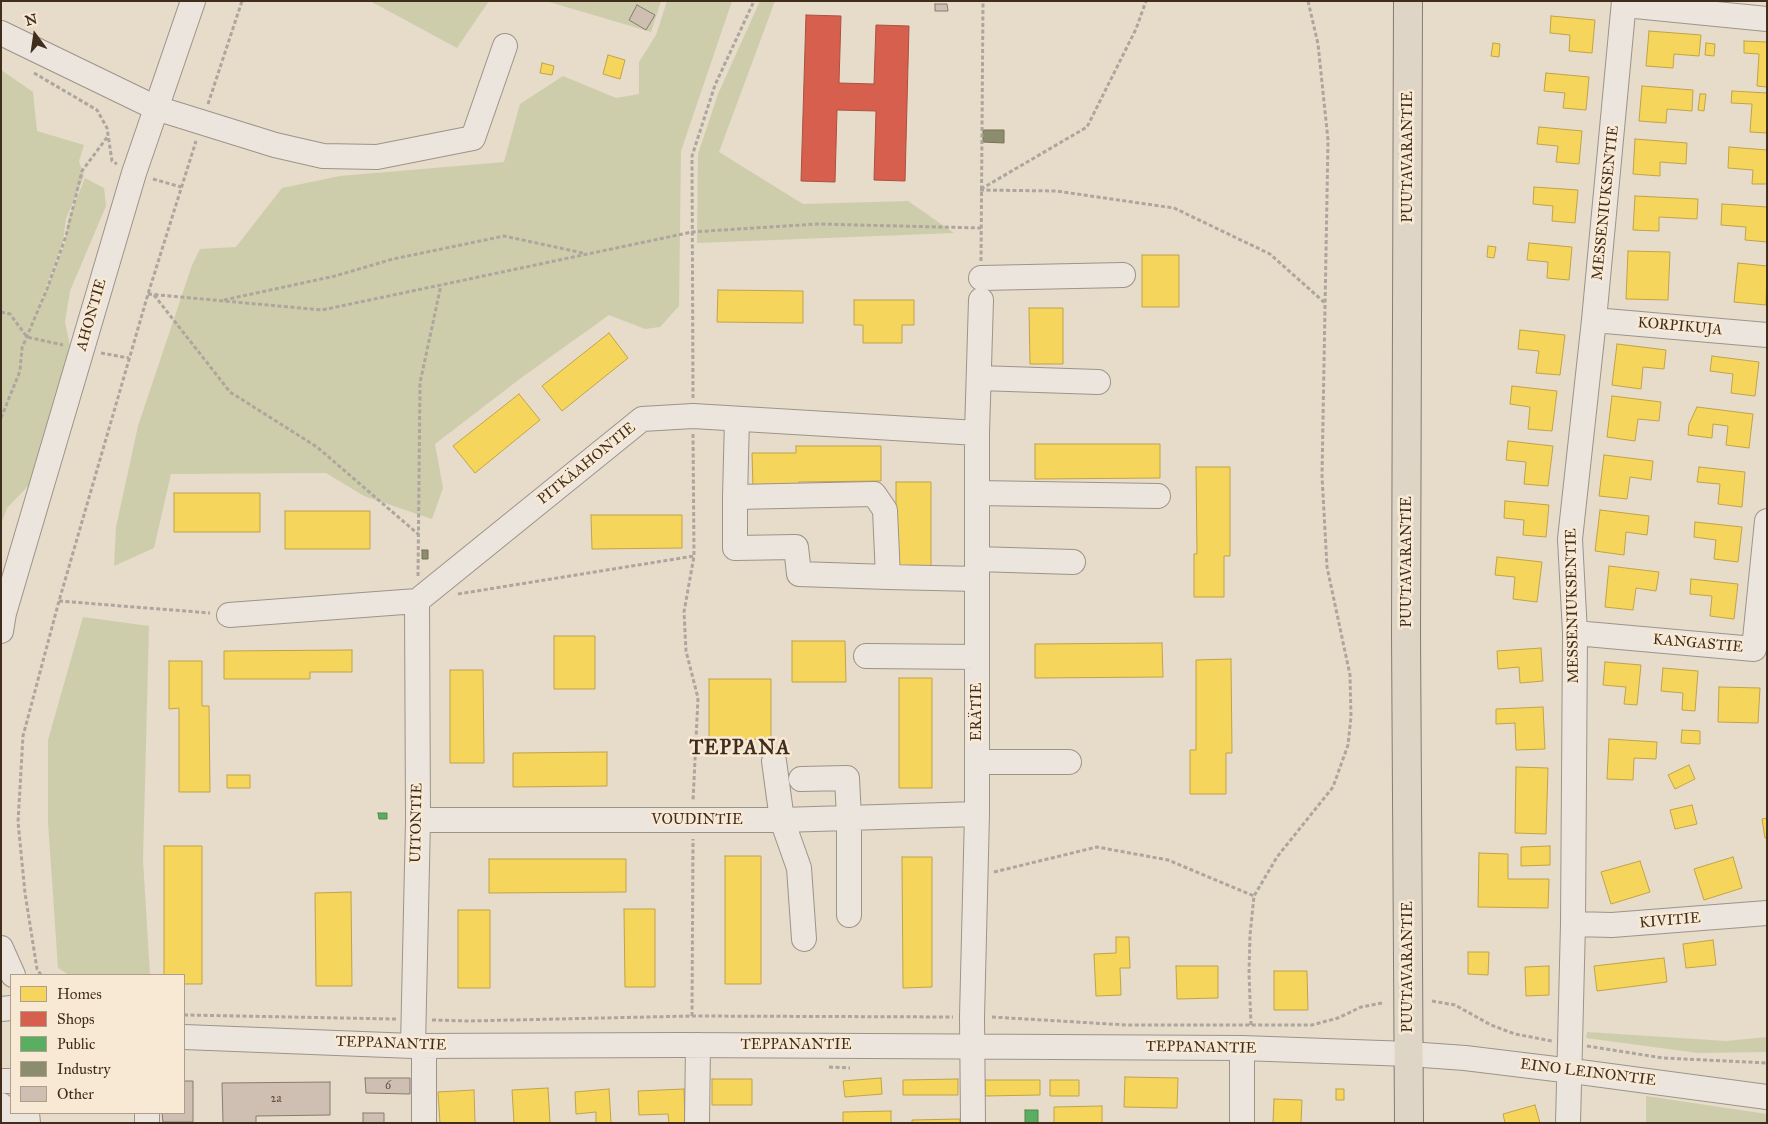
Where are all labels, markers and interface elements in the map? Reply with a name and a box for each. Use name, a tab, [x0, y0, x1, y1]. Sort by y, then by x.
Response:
north arrow	[10, 10, 60, 60]
text: N	[23, 10, 39, 30]
street label: PUUTAVARANTIE	[1399, 91, 1417, 223]
street label: MESSENIUKSENTIE	[1589, 125, 1623, 281]
street label: AHONTIE	[73, 277, 111, 353]
street label: KORPIKUJA	[1637, 314, 1723, 340]
street label: PITKÄAHONTIE	[535, 419, 639, 509]
street label: PUUTAVARANTIE	[1398, 496, 1416, 628]
street label: MESSENIUKSENTIE	[1563, 528, 1583, 684]
street label: KANGASTIE	[1652, 631, 1744, 657]
street label: ERÄTIE	[968, 683, 986, 741]
district label: TEPPANA	[689, 737, 791, 761]
street label: UITONTIE	[407, 783, 427, 863]
street label: VOUDINTIE	[651, 811, 743, 829]
street label: PUUTAVARANTIE	[1399, 901, 1417, 1033]
street label: KIVITIE	[1639, 909, 1701, 933]
legend	[10, 974, 185, 1114]
text: Homes	[57, 985, 102, 1003]
text: Shops	[57, 1010, 95, 1028]
street label: TEPPANANTIE	[335, 1033, 447, 1055]
text: Public	[57, 1035, 95, 1053]
street label: TEPPANANTIE	[741, 1036, 851, 1054]
street label: TEPPANANTIE	[1145, 1038, 1257, 1058]
street label: EINO LEINONTIE	[1519, 1056, 1657, 1090]
text: Industry	[57, 1060, 111, 1078]
house number: 6	[385, 1079, 391, 1093]
text: Other	[57, 1085, 94, 1103]
house number: 2a	[271, 1092, 281, 1106]

